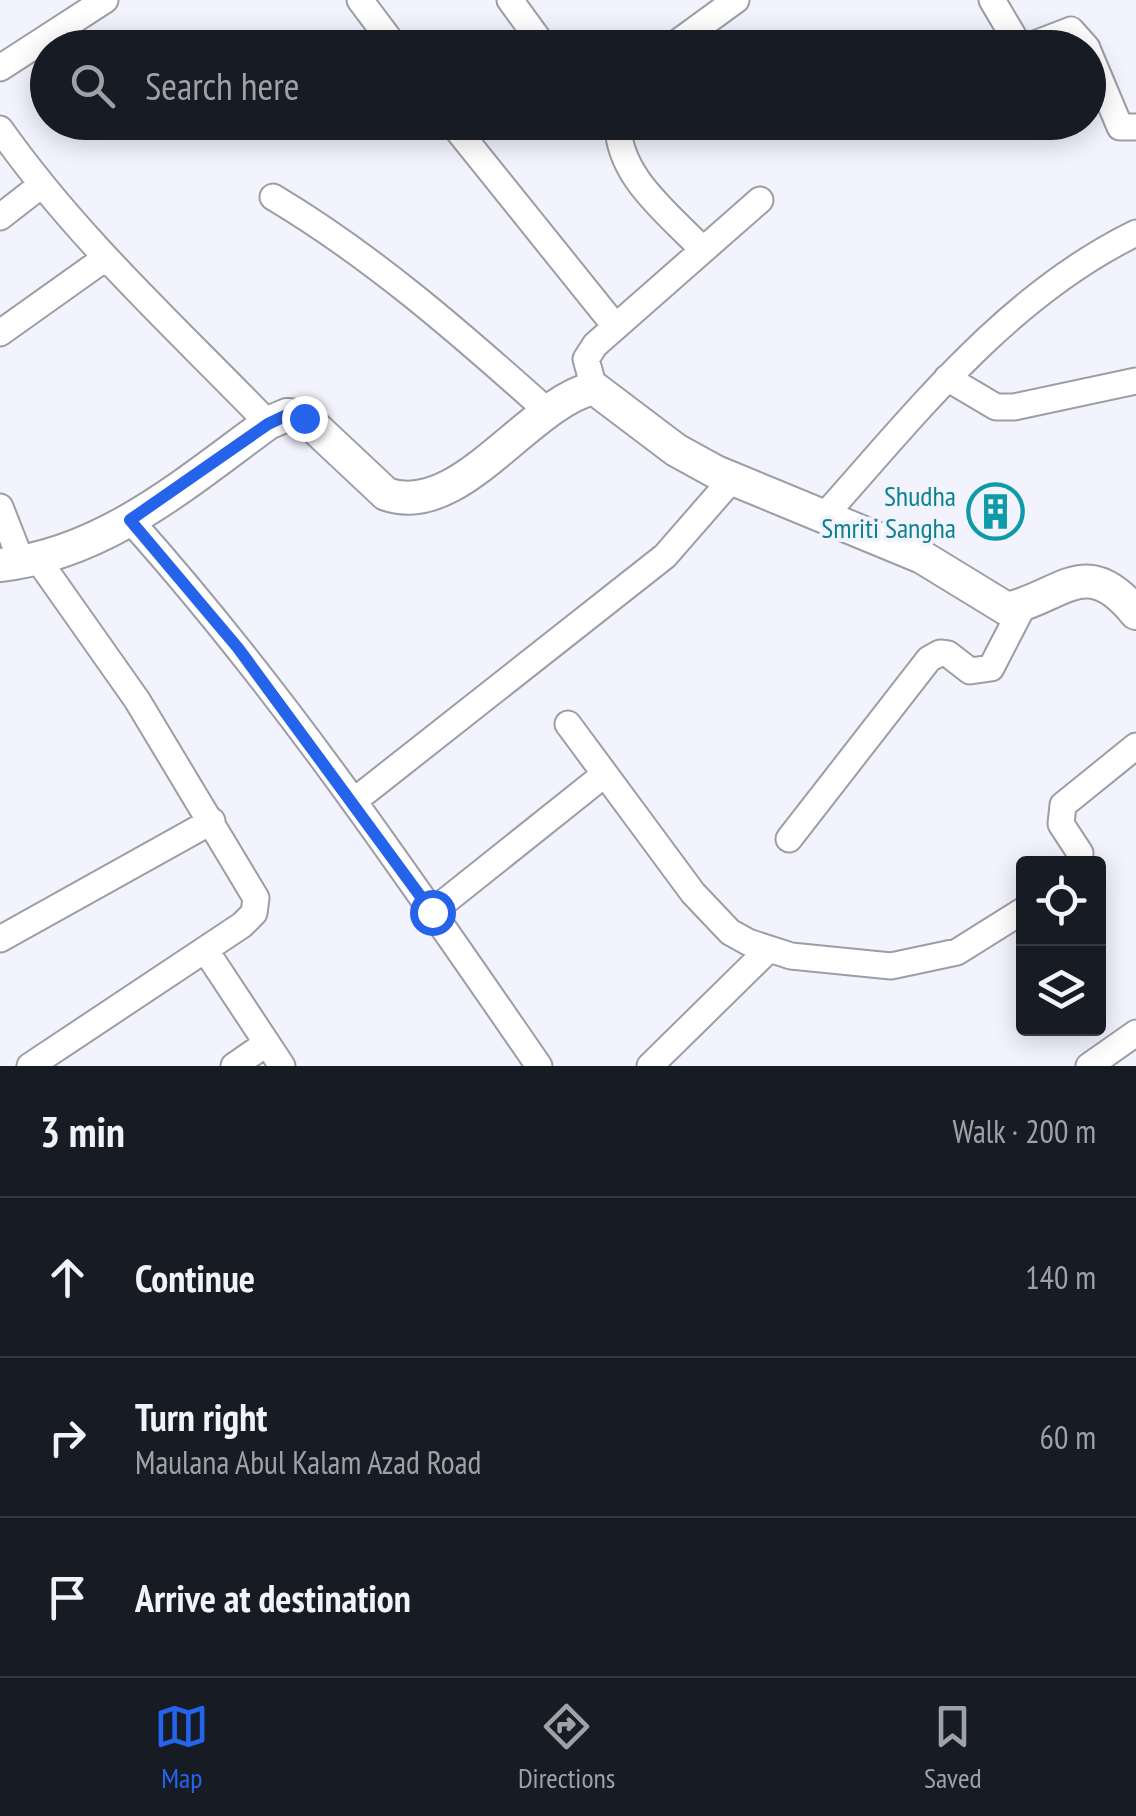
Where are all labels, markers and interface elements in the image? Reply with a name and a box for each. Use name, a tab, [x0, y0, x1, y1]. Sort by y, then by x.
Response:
search box	[30, 30, 1106, 140]
icon: search	[65, 58, 120, 113]
text: Search here	[145, 61, 299, 110]
route end	[282, 396, 328, 442]
place label: Shudha Smriti Sangha	[821, 477, 956, 546]
building icon: Shudha Smriti Sangha	[965, 482, 1025, 542]
map controls	[1016, 856, 1106, 1036]
button: locate	[1016, 856, 1106, 946]
route start	[410, 890, 456, 936]
button: layers	[1016, 946, 1106, 1036]
text: 3 min	[40, 1104, 125, 1159]
text: Walk · 200 m	[952, 1110, 1096, 1152]
icon: ahead	[40, 1250, 95, 1305]
text: Continue	[135, 1253, 255, 1302]
text: 140 m	[1025, 1256, 1096, 1298]
text: Turn right	[135, 1392, 267, 1441]
icon: right	[40, 1410, 95, 1465]
text: 60 m	[1040, 1416, 1096, 1458]
text: Maulana Abul Kalam Azad Road	[135, 1441, 481, 1483]
icon: arrive	[40, 1570, 95, 1625]
text: Arrive at destination	[135, 1573, 411, 1622]
tab: Map	[154, 1699, 209, 1796]
tab: Directions	[518, 1699, 615, 1796]
tab: Saved	[924, 1699, 982, 1796]

